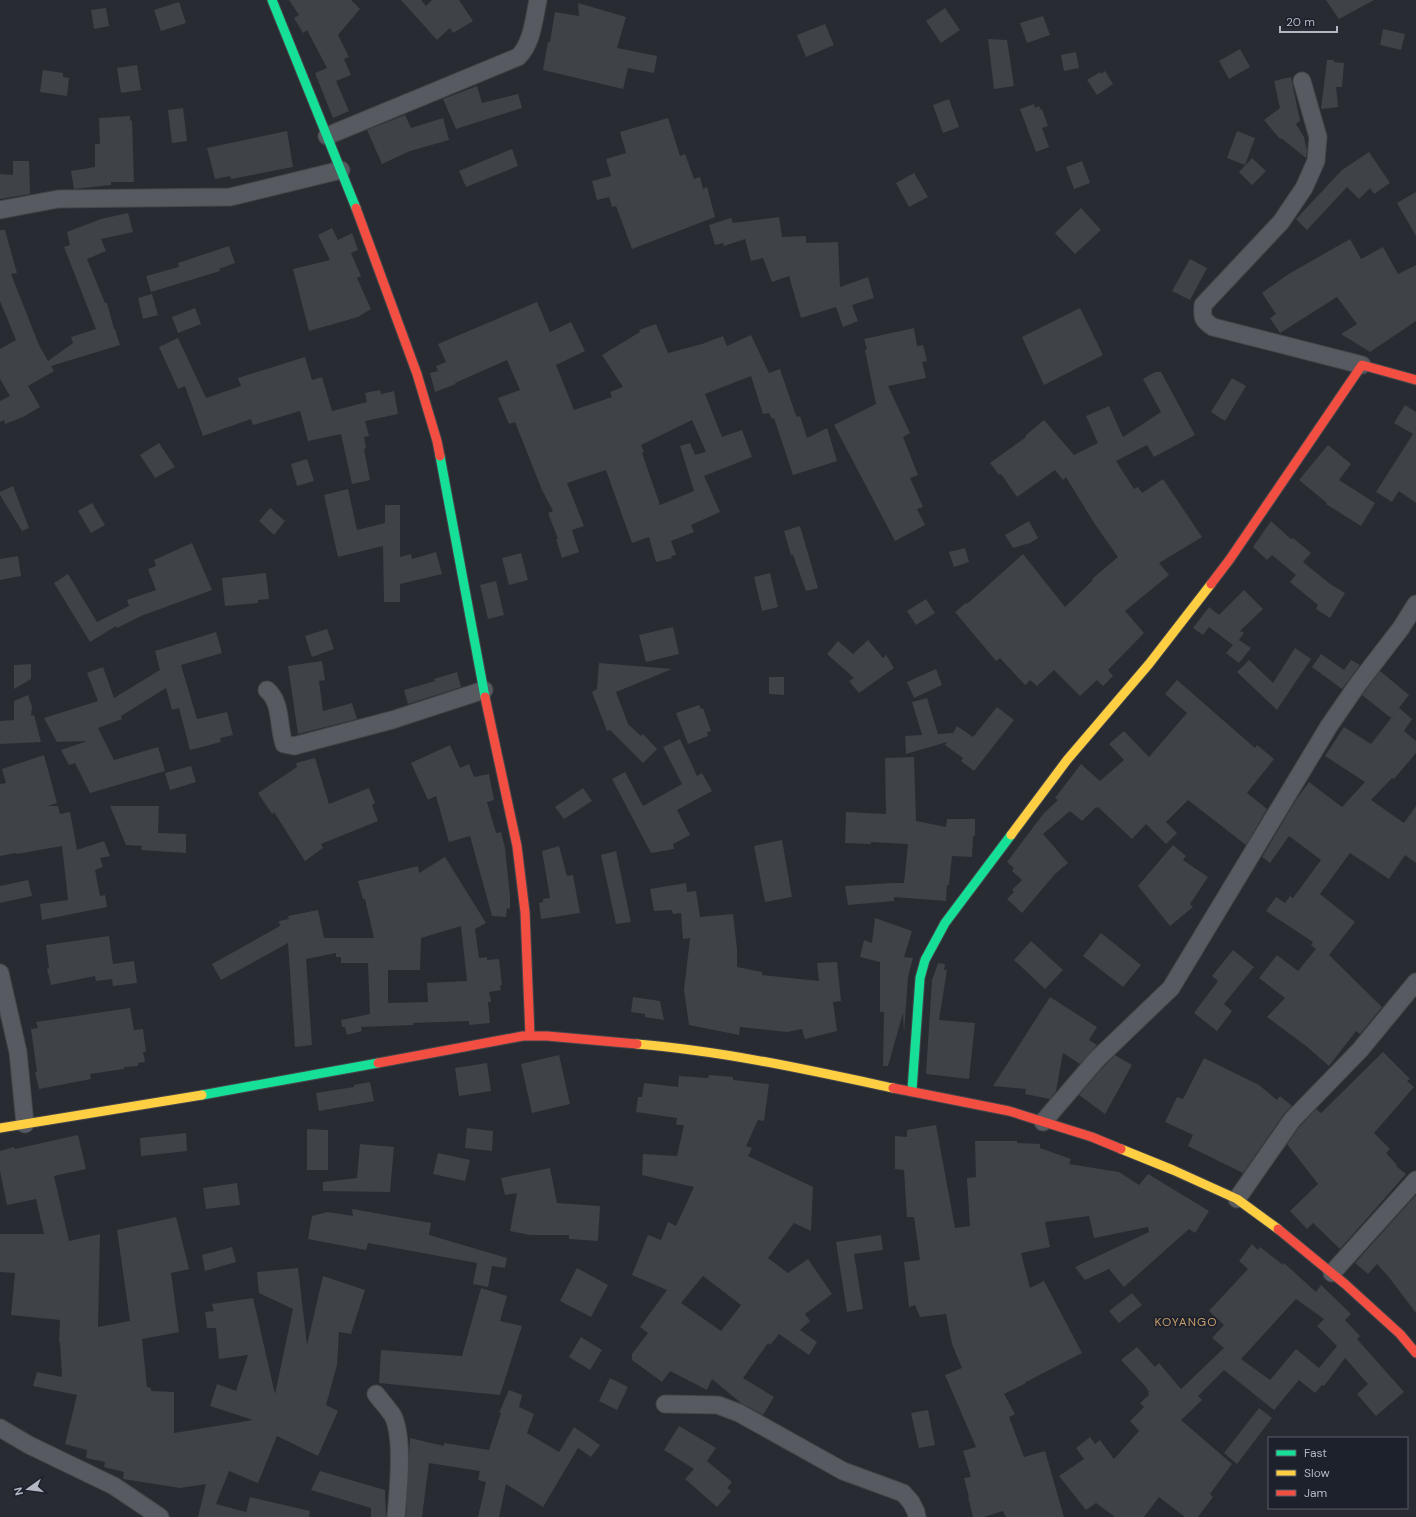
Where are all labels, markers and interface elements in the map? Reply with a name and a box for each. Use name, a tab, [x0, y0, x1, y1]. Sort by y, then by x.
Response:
scale bar	[1280, 8, 1337, 34]
text: 20 m	[1286, 14, 1315, 30]
district label: KOYANGO	[1155, 1314, 1217, 1330]
legend	[1268, 1437, 1408, 1509]
text: Fast	[1304, 1445, 1327, 1461]
text: Slow	[1304, 1465, 1330, 1481]
north arrow	[8, 1469, 48, 1509]
text: Jam	[1304, 1485, 1327, 1501]
text: N	[11, 1486, 26, 1497]

